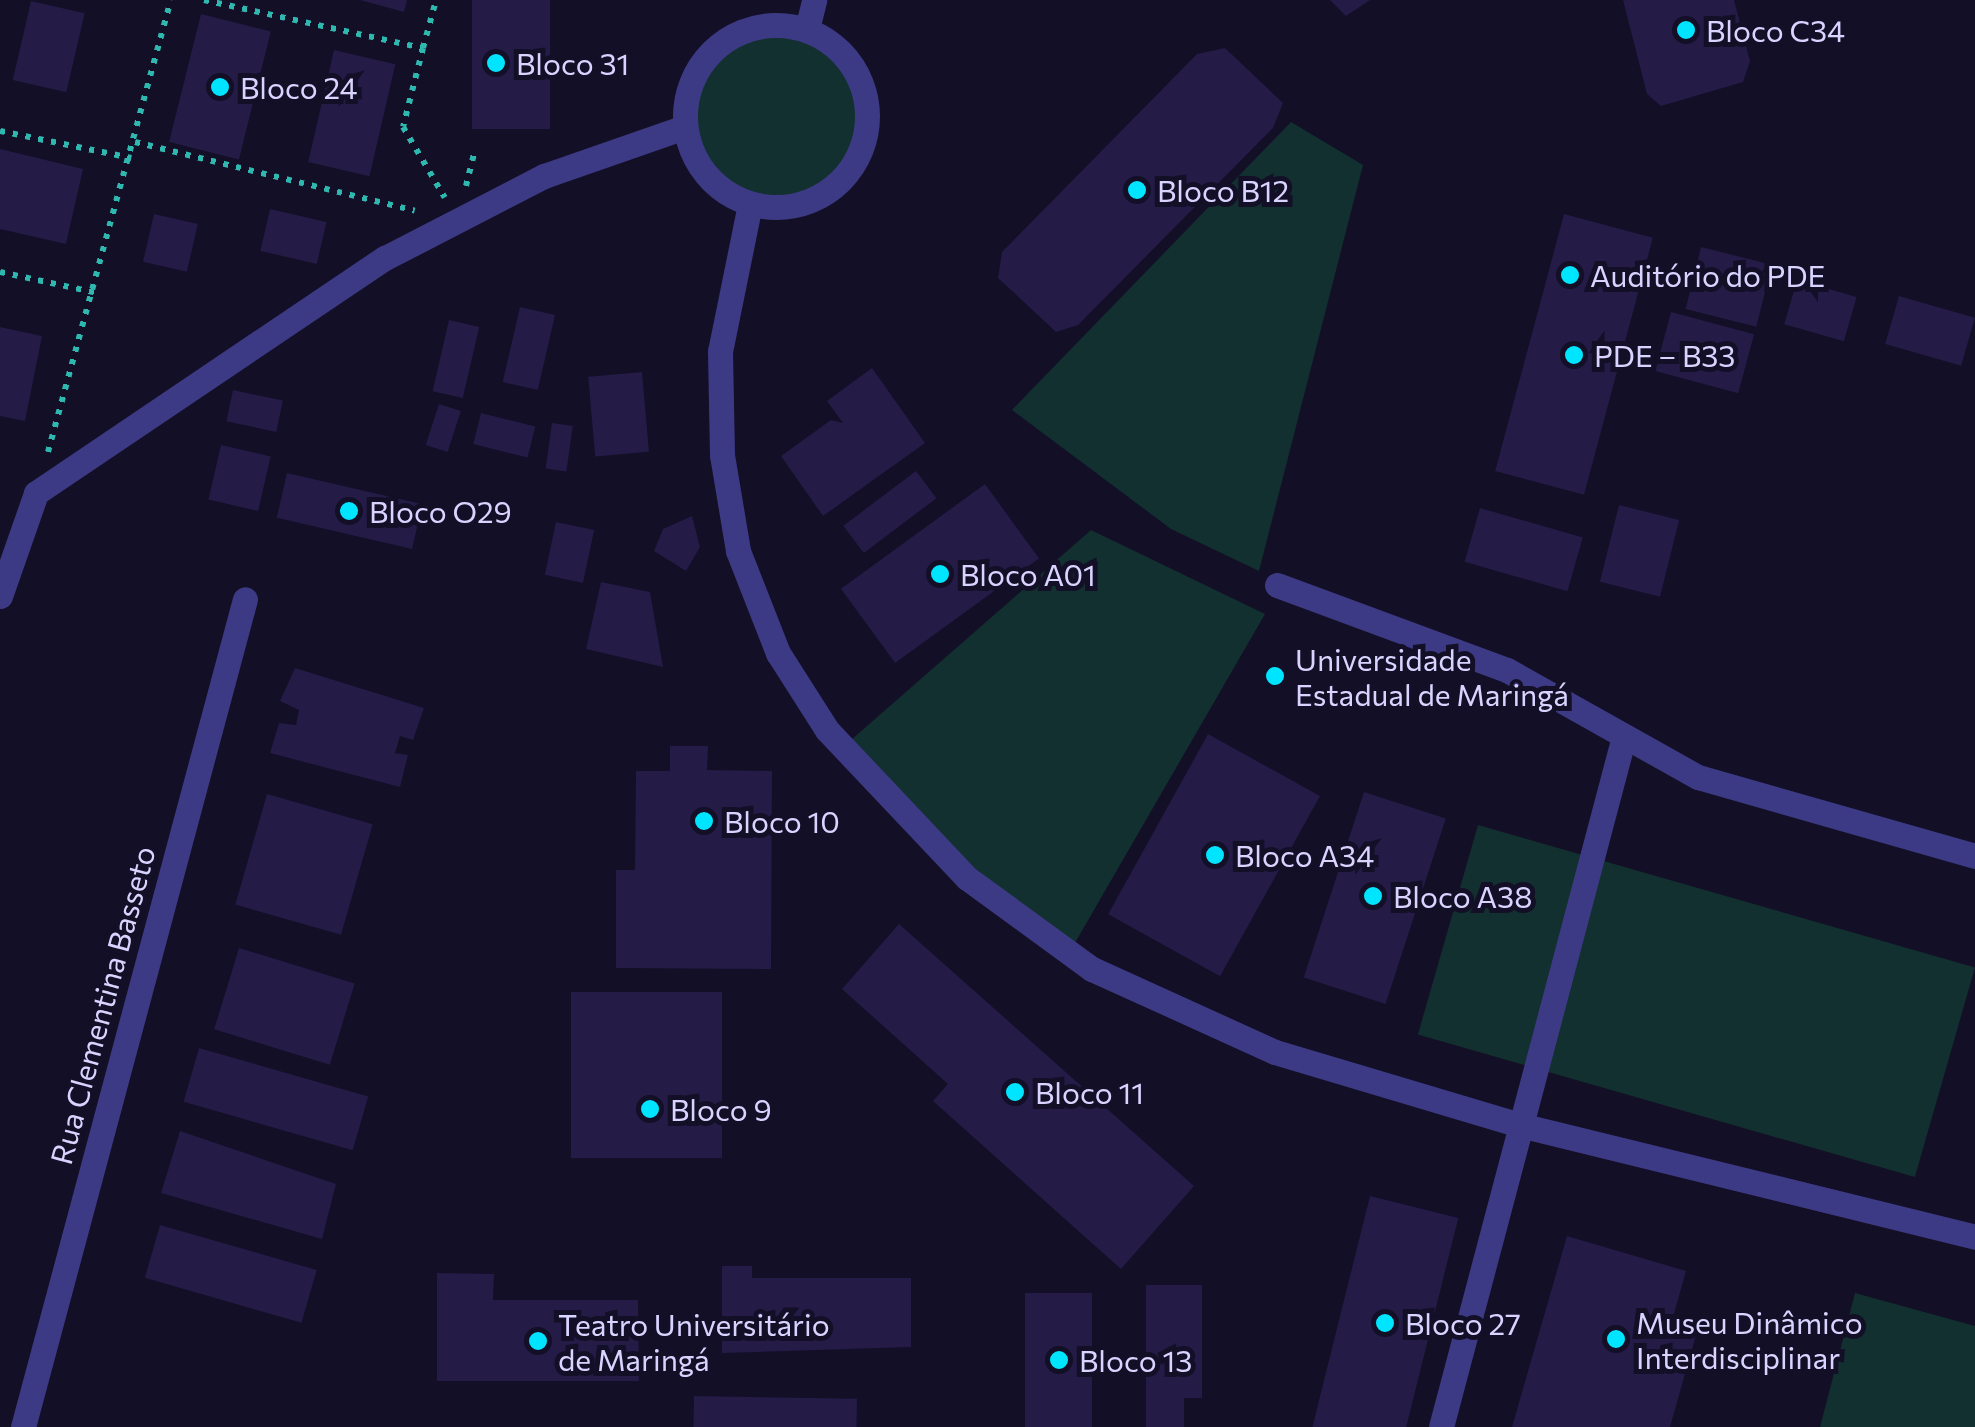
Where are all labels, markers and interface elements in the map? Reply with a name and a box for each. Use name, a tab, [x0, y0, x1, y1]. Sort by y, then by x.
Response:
place label: Bloco C34	[1706, 12, 1845, 48]
marker: Bloco C34	[1675, 19, 1697, 41]
place label: Bloco 31	[516, 45, 629, 81]
marker: Bloco 31	[485, 52, 507, 74]
place label: Bloco 24	[240, 69, 358, 105]
marker: Bloco 24	[209, 76, 231, 98]
place label: Bloco B12	[1157, 172, 1289, 208]
marker: Bloco B12	[1126, 179, 1148, 201]
place label: Auditório do PDE	[1590, 257, 1825, 293]
marker: Auditório do PDE	[1559, 264, 1581, 286]
place label: PDE – B33	[1594, 337, 1735, 373]
marker: PDE – B33	[1563, 344, 1585, 366]
place label: Bloco O29	[369, 493, 512, 529]
marker: Bloco O29	[338, 500, 360, 522]
place label: Bloco A01	[960, 556, 1096, 592]
marker: Bloco A01	[929, 563, 951, 585]
place label: Universidade Estadual de Maringá	[1295, 641, 1569, 712]
marker: Universidade Estadual de Maringá	[1264, 665, 1286, 687]
place label: Bloco 10	[724, 803, 840, 839]
marker: Bloco 10	[693, 810, 715, 832]
place label: Bloco A34	[1235, 837, 1374, 873]
street label: Rua Clementina Basseto	[42, 842, 162, 1168]
marker: Bloco A34	[1204, 844, 1226, 866]
place label: Bloco A38	[1393, 878, 1532, 914]
marker: Bloco A38	[1362, 885, 1384, 907]
place label: Bloco 11	[1035, 1074, 1144, 1110]
marker: Bloco 11	[1004, 1081, 1026, 1103]
place label: Bloco 9	[670, 1091, 772, 1127]
marker: Bloco 9	[639, 1098, 661, 1120]
place label: Museu Dinâmico Interdisciplinar	[1636, 1304, 1863, 1374]
place label: Bloco 27	[1405, 1305, 1521, 1341]
place label: Teatro Universitário de Maringá	[558, 1306, 830, 1376]
marker: Bloco 27	[1374, 1312, 1396, 1334]
marker: Museu Dinâmico Interdisciplinar	[1605, 1328, 1627, 1350]
marker: Teatro Universitário de Maringá	[527, 1330, 549, 1352]
place label: Bloco 13	[1079, 1342, 1192, 1378]
marker: Bloco 13	[1048, 1349, 1070, 1371]

